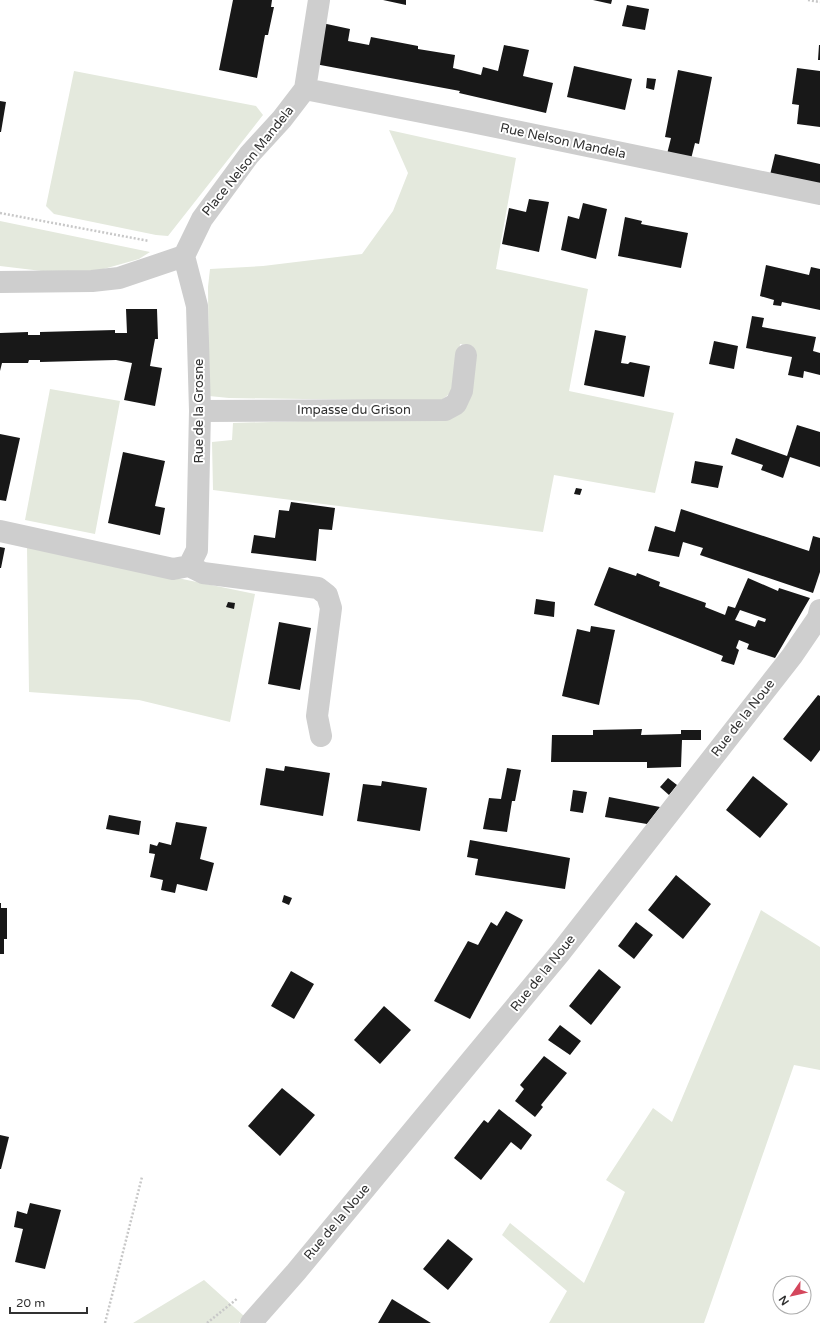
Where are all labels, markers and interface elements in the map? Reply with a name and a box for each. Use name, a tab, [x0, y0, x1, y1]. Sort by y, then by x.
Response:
street label: Place Nelson Mandela	[199, 103, 297, 219]
street label: Rue Nelson Mandela	[499, 120, 627, 162]
street label: Rue de la Grosne	[191, 359, 207, 463]
street label: Impasse du Grison	[297, 402, 411, 418]
street label: Rue de la Noue	[708, 676, 778, 760]
street label: Rue de la Noue	[507, 931, 579, 1015]
street label: Rue de la Noue	[301, 1181, 373, 1263]
north arrow	[772, 1275, 812, 1315]
scale bar	[10, 1289, 87, 1315]
text: N	[776, 1293, 792, 1308]
text: 20 m	[16, 1296, 45, 1310]

